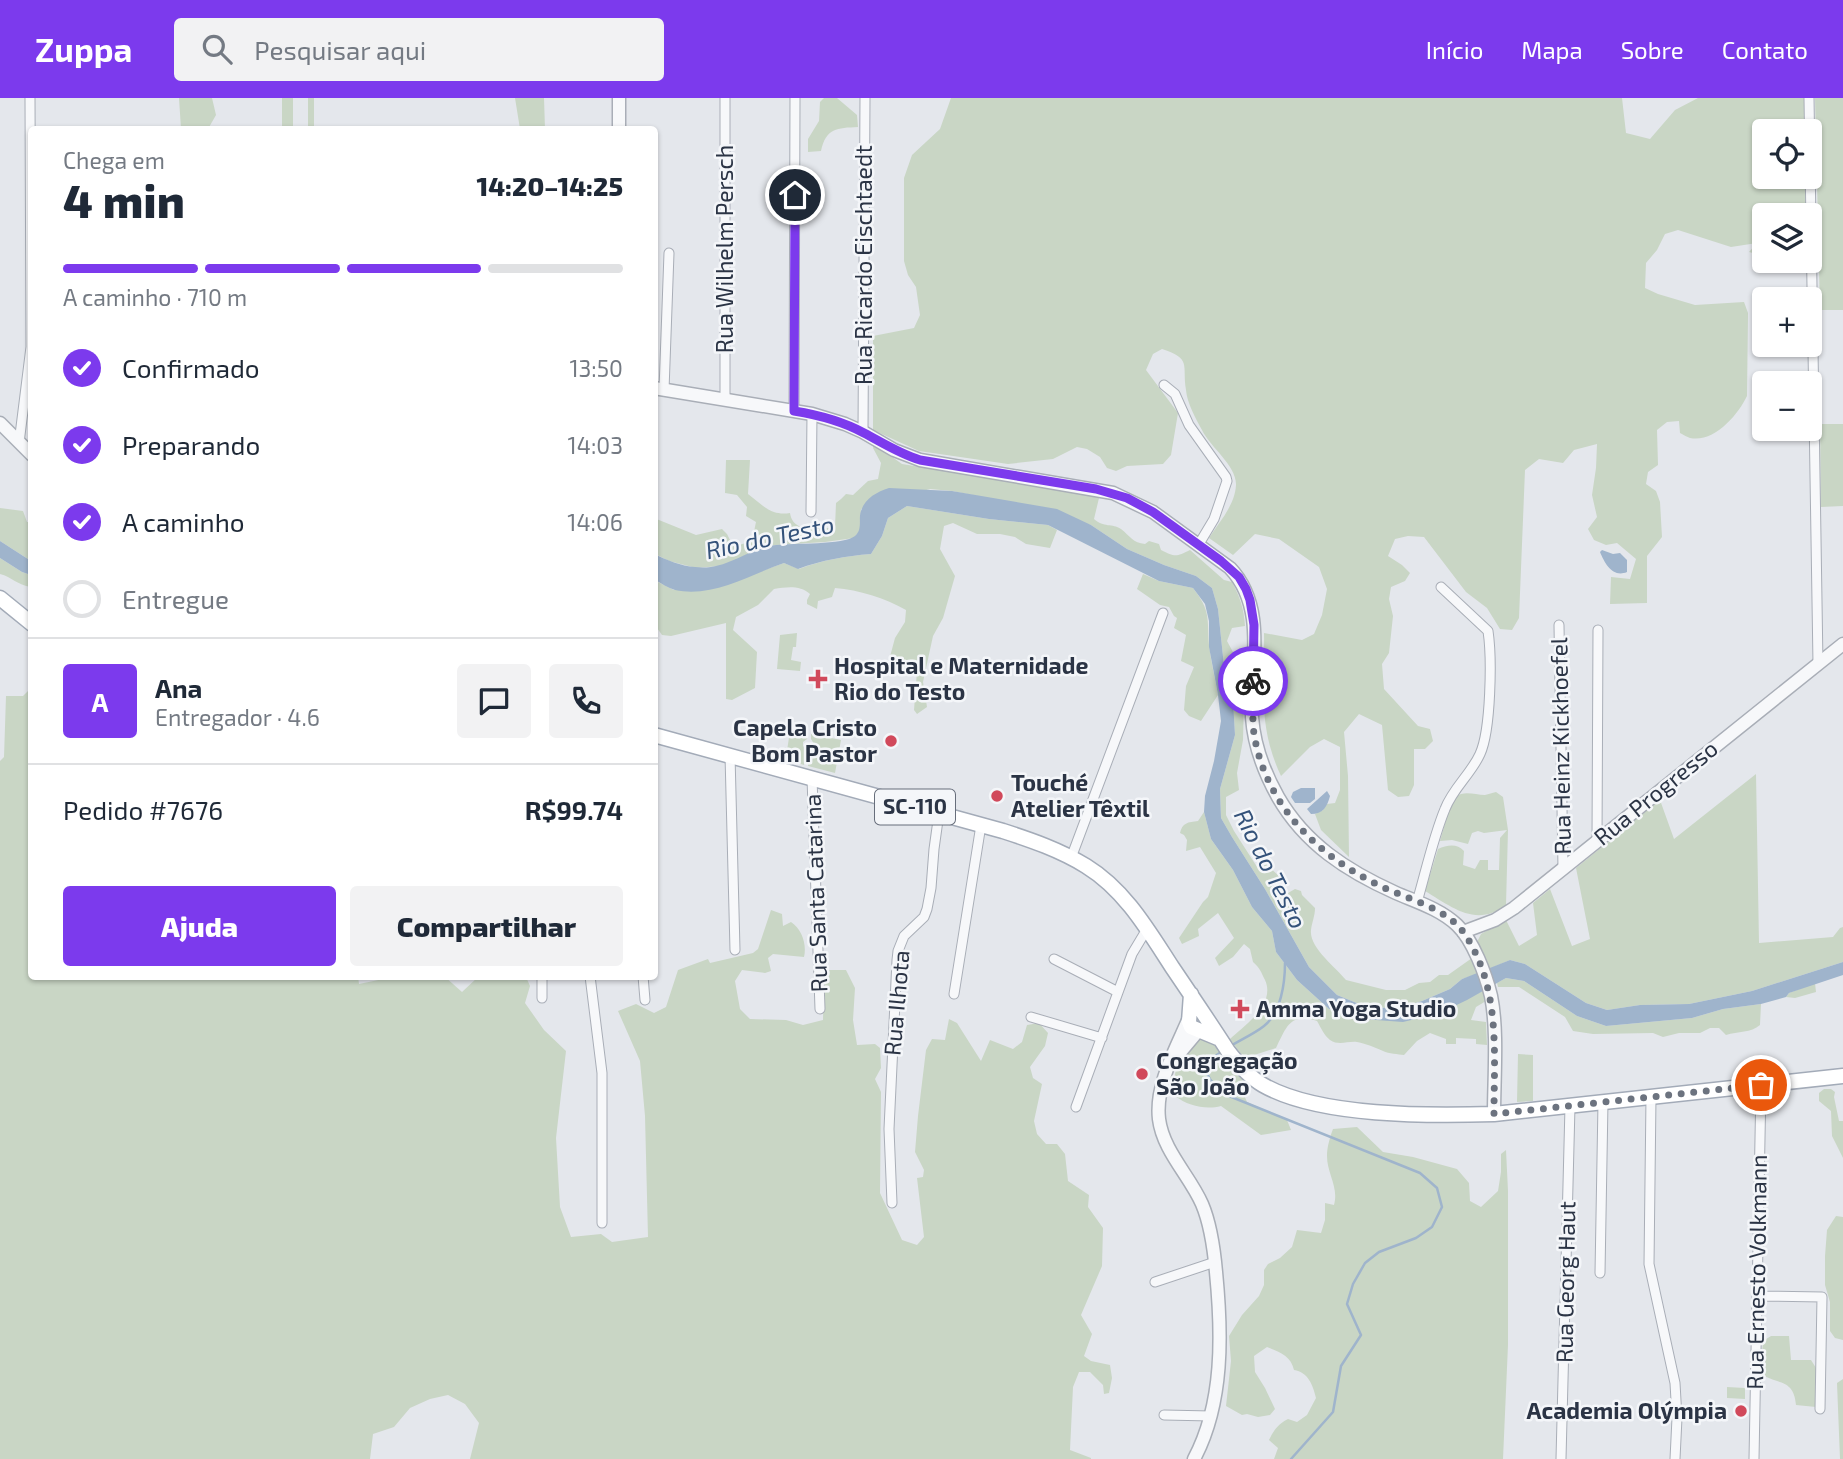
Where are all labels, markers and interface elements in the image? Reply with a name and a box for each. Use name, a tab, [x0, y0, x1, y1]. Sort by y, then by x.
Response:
search box	[174, 18, 664, 81]
text: Zuppa	[35, 29, 132, 69]
icon: search	[198, 30, 236, 68]
text: Pesquisar aqui	[254, 34, 426, 65]
text: Início	[1426, 35, 1483, 64]
text: Mapa	[1521, 35, 1583, 64]
text: Sobre	[1621, 35, 1684, 64]
text: Contato	[1722, 35, 1808, 64]
map controls	[1752, 119, 1822, 441]
button: locate	[1752, 119, 1822, 189]
street label: Rua Wilhelm Persch	[710, 145, 738, 353]
street label: Rua Ricardo Eischtaedt	[849, 145, 877, 385]
text: Chega em	[63, 146, 165, 174]
pin	[765, 165, 825, 225]
text: 14:20–14:25	[476, 170, 623, 201]
text: 4 min	[63, 172, 185, 227]
icon: home	[776, 176, 814, 214]
button: layers	[1752, 203, 1822, 273]
text: A caminho · 710 m	[63, 283, 247, 311]
button: +	[1752, 287, 1822, 357]
icon: check	[63, 349, 101, 387]
text: Confirmado	[122, 352, 260, 383]
text: 13:50	[569, 354, 623, 382]
button: −	[1752, 371, 1822, 441]
icon: check	[63, 426, 101, 464]
text: Preparando	[122, 429, 260, 460]
text: 14:03	[568, 431, 623, 459]
icon: check	[63, 503, 101, 541]
text: A caminho	[122, 506, 245, 537]
text: 14:06	[567, 508, 623, 536]
water label: Rio do Testo	[703, 509, 837, 564]
text: Entregue	[122, 583, 229, 614]
street label: Rua Heinz Kickhoefel	[1544, 637, 1576, 855]
courier	[1218, 646, 1288, 716]
place label: Hospital e Maternidade Rio do Testo	[834, 651, 1088, 705]
icon: bike	[1234, 662, 1272, 700]
button: chat	[457, 664, 531, 738]
button: phone	[549, 664, 623, 738]
marker: Hospital e Maternidade Rio do Testo	[808, 669, 828, 689]
text: Ana	[155, 672, 202, 703]
text: A	[92, 686, 108, 717]
text: Entregador · 4.6	[155, 703, 320, 731]
place label: Capela Cristo Bom Pastor	[733, 713, 877, 767]
marker: Capela Cristo Bom Pastor	[883, 733, 899, 749]
street label: Rua Progresso	[1588, 734, 1723, 851]
place label: Touché Atelier Têxtil	[1011, 768, 1150, 822]
marker: Touché Atelier Têxtil	[989, 788, 1005, 804]
road number: SC-110	[875, 790, 955, 824]
street label: Rua Santa Catarina	[798, 793, 832, 993]
text: Pedido #7676	[63, 794, 223, 825]
text: R$99.74	[525, 794, 623, 825]
water label: Rio do Testo	[1229, 804, 1314, 933]
button: Ajuda	[63, 886, 336, 966]
button: Compartilhar	[350, 886, 623, 966]
street label: Rua Ilhota	[877, 949, 915, 1057]
place label: Amma Yoga Studio	[1256, 994, 1456, 1022]
marker: Amma Yoga Studio	[1230, 999, 1250, 1019]
place label: Congregação São João	[1156, 1046, 1298, 1100]
pin	[1731, 1055, 1791, 1115]
marker: Congregação São João	[1134, 1066, 1150, 1082]
icon: bag	[1742, 1066, 1780, 1104]
street label: Rua Ernesto Volkmann	[1740, 1154, 1772, 1390]
street label: Rua Georg Haut	[1550, 1201, 1580, 1363]
place label: Academia Olýmpia	[1526, 1396, 1727, 1424]
marker: Academia Olýmpia	[1733, 1403, 1749, 1419]

